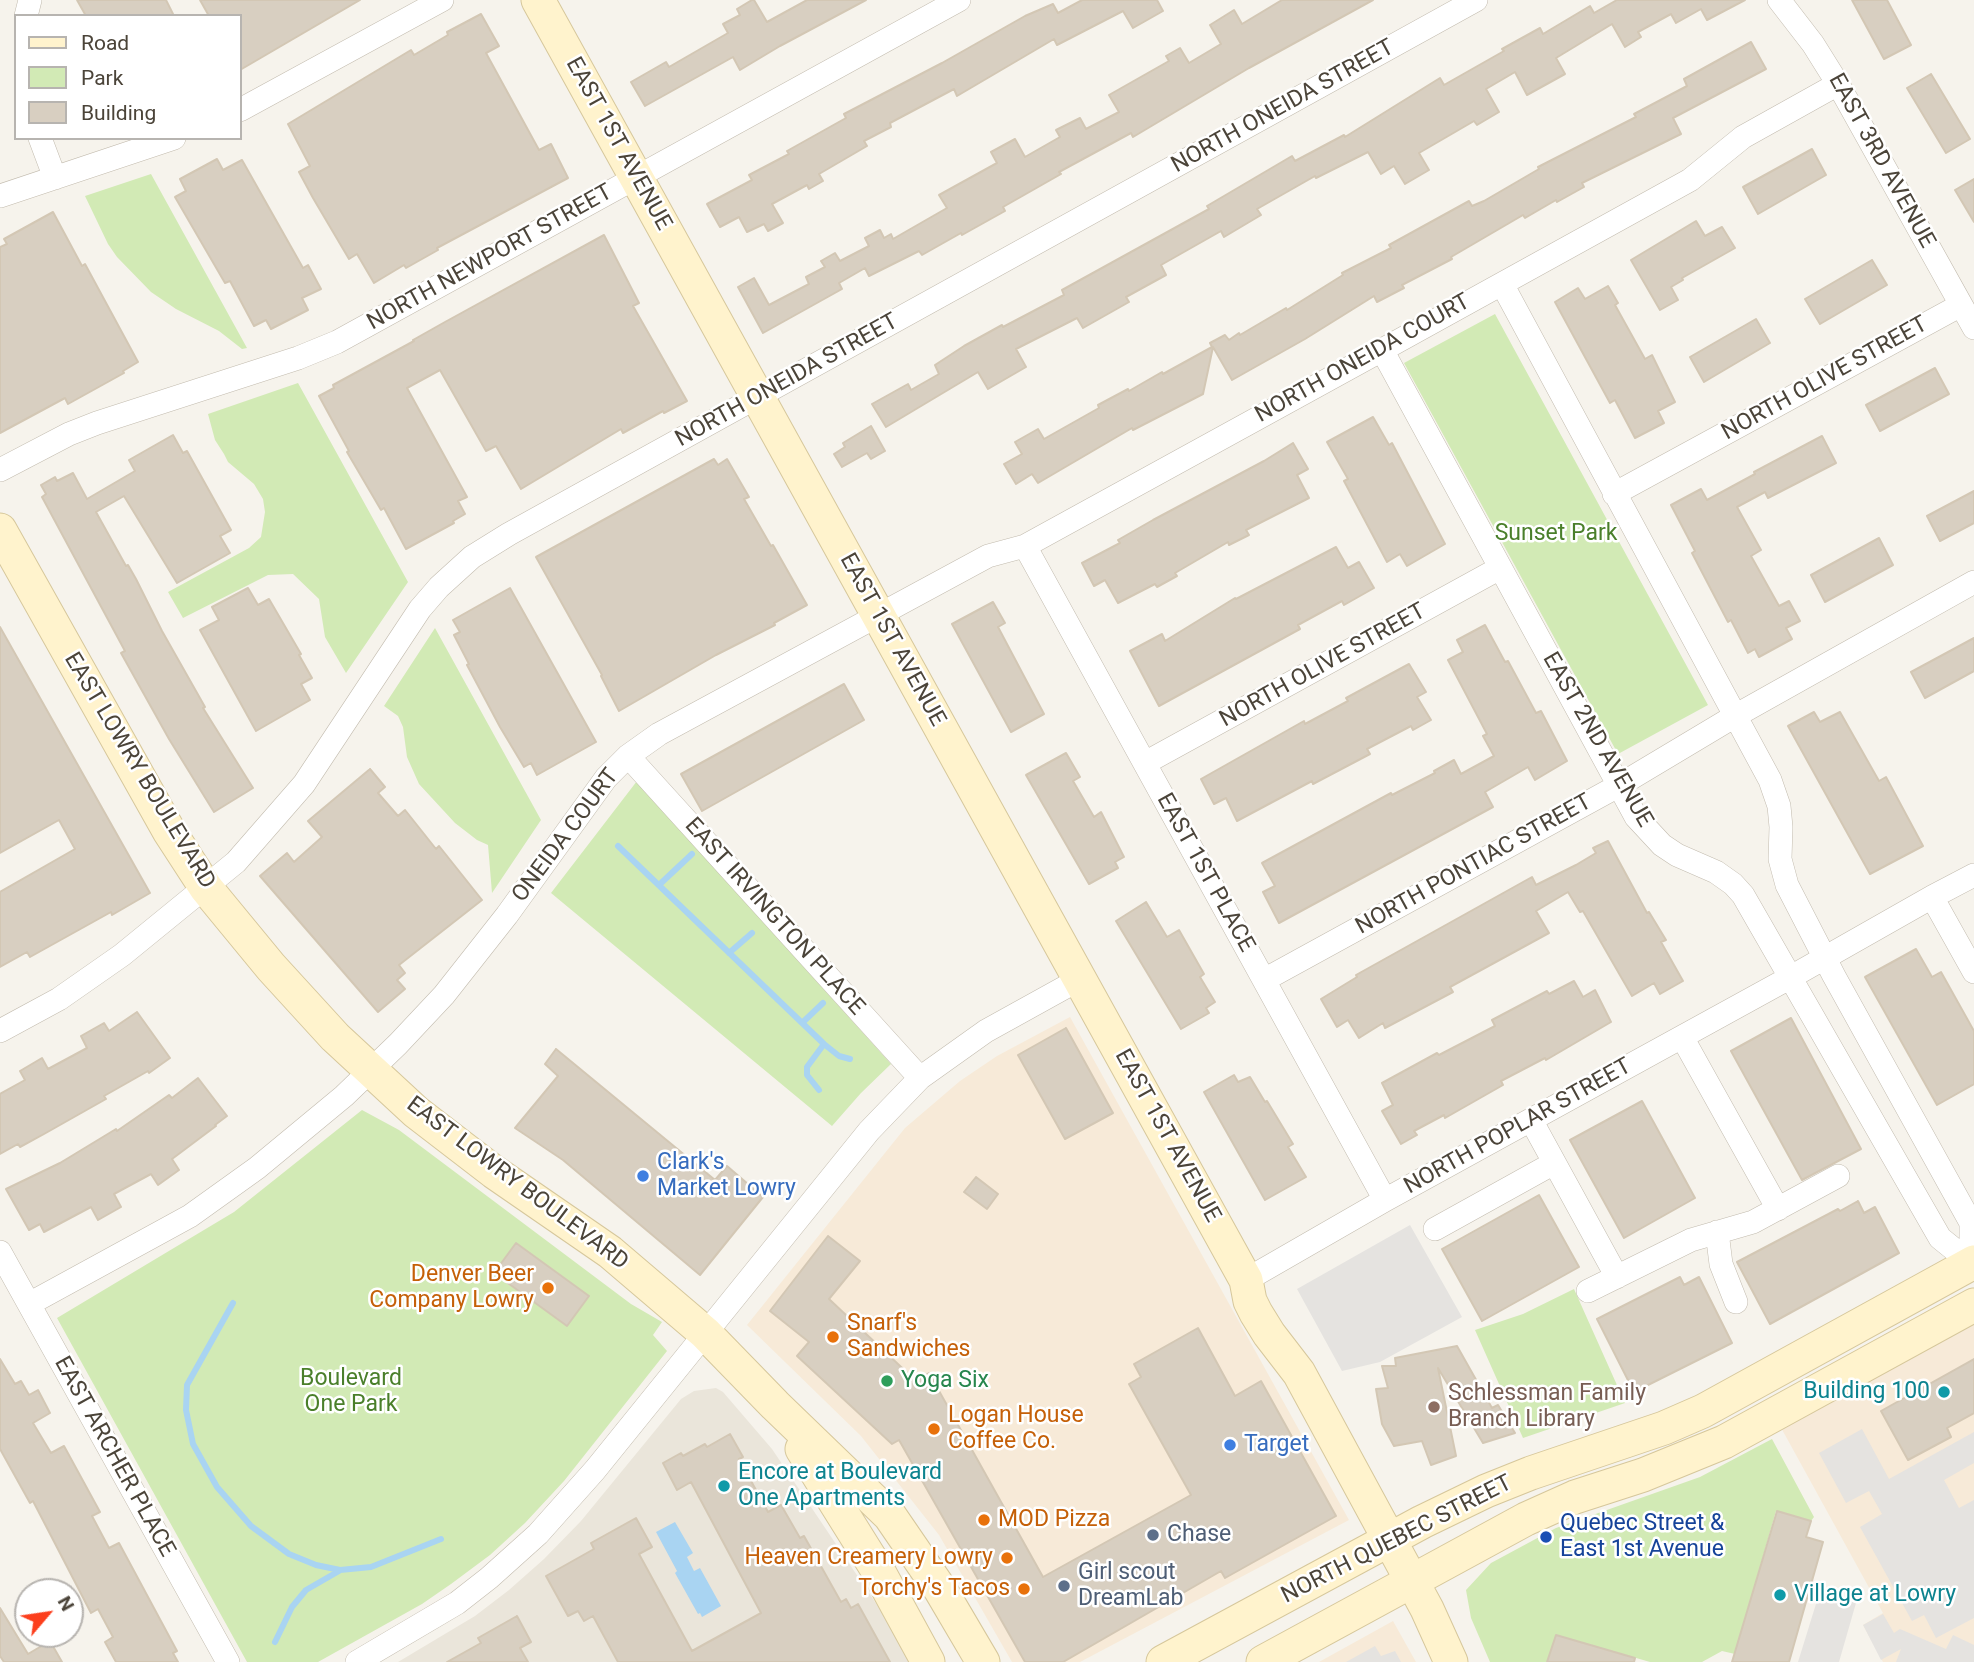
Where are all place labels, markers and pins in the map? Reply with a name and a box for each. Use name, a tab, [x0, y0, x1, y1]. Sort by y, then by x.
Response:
place label: Clark's Market Lowry	[657, 1149, 796, 1203]
marker: Clark's Market Lowry	[635, 1168, 651, 1184]
place label: Denver Beer Company Lowry	[369, 1261, 534, 1315]
marker: Denver Beer Company Lowry	[540, 1280, 556, 1296]
place label: Snarf's Sandwiches	[847, 1310, 970, 1364]
marker: Snarf's Sandwiches	[825, 1329, 841, 1345]
place label: Yoga Six	[901, 1367, 989, 1395]
marker: Yoga Six	[879, 1373, 895, 1389]
place label: Building 100	[1803, 1378, 1930, 1406]
place label: Schlessman Family Branch Library	[1448, 1380, 1646, 1434]
marker: Building 100	[1936, 1384, 1952, 1400]
marker: Schlessman Family Branch Library	[1426, 1399, 1442, 1415]
place label: Logan House Coffee Co.	[948, 1402, 1084, 1456]
marker: Logan House Coffee Co.	[926, 1421, 942, 1437]
place label: Target	[1244, 1431, 1309, 1459]
marker: Target	[1222, 1437, 1238, 1453]
place label: Encore at Boulevard One Apartments	[738, 1459, 942, 1513]
marker: Encore at Boulevard One Apartments	[716, 1478, 732, 1494]
place label: MOD Pizza	[998, 1506, 1110, 1534]
place label: Quebec Street & East 1st Avenue	[1560, 1510, 1724, 1564]
marker: MOD Pizza	[976, 1512, 992, 1528]
place label: Chase	[1167, 1521, 1231, 1549]
marker: Chase	[1145, 1527, 1161, 1543]
marker: Quebec Street & East 1st Avenue	[1538, 1529, 1554, 1545]
place label: Heaven Creamery Lowry	[745, 1544, 993, 1572]
marker: Heaven Creamery Lowry	[999, 1550, 1015, 1566]
place label: Girl scout DreamLab	[1078, 1559, 1183, 1613]
place label: Torchy's Tacos	[858, 1575, 1010, 1603]
marker: Girl scout DreamLab	[1056, 1578, 1072, 1594]
marker: Torchy's Tacos	[1016, 1581, 1032, 1597]
place label: Village at Lowry	[1794, 1581, 1956, 1609]
marker: Village at Lowry	[1772, 1587, 1788, 1603]

